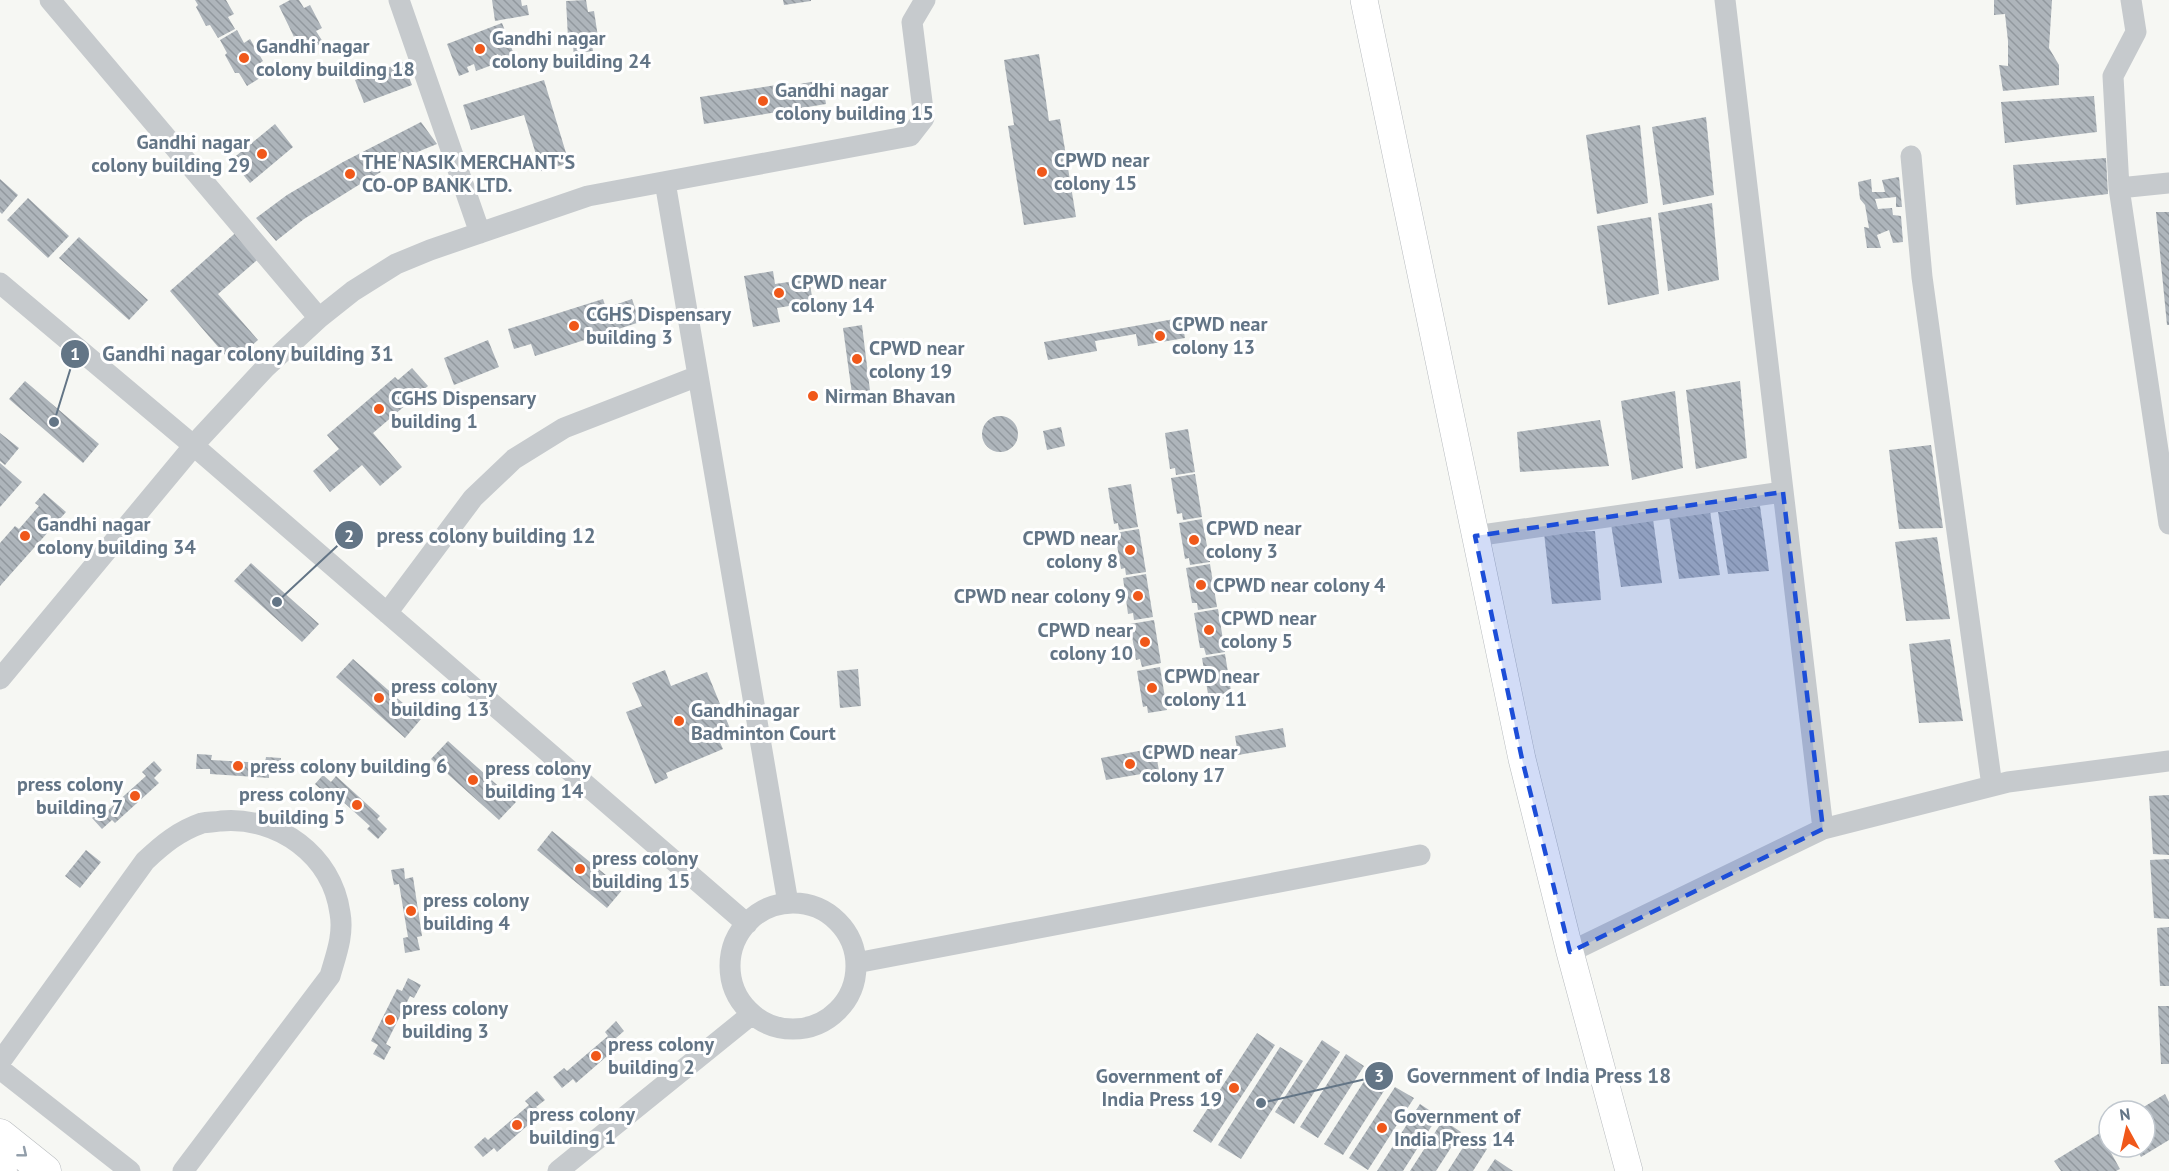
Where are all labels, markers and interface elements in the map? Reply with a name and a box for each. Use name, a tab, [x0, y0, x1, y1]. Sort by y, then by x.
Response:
place label: Gandhi nagar colony building 24	[492, 25, 651, 74]
place label: Gandhi nagar colony building 18	[256, 33, 415, 82]
marker: Gandhi nagar colony building 24	[473, 42, 487, 56]
marker: Gandhi nagar colony building 18	[237, 51, 251, 65]
place label: Gandhi nagar colony building 15	[775, 77, 934, 126]
marker: Gandhi nagar colony building 15	[756, 94, 770, 108]
place label: Gandhi nagar colony building 29	[91, 129, 250, 178]
marker: Gandhi nagar colony building 29	[255, 147, 269, 161]
place label: CPWD near colony 15	[1054, 147, 1149, 196]
place label: THE NASIK MERCHANT'S CO-OP BANK LTD.	[362, 149, 575, 198]
marker: CPWD near colony 15	[1035, 165, 1049, 179]
marker: THE NASIK MERCHANT'S CO-OP BANK LTD.	[343, 167, 357, 181]
place label: CPWD near colony 14	[791, 269, 886, 318]
marker: CPWD near colony 14	[772, 286, 786, 300]
place label: CGHS Dispensary building 3	[586, 301, 731, 350]
place label: CPWD near colony 13	[1172, 311, 1267, 360]
marker: CGHS Dispensary building 3	[567, 319, 581, 333]
marker: CPWD near colony 13	[1153, 329, 1167, 343]
callout: Gandhi nagar colony building 31	[60, 335, 406, 374]
place label: CPWD near colony 19	[869, 335, 964, 384]
text: Gandhi nagar colony building 31	[102, 340, 394, 367]
text: 1	[70, 342, 80, 365]
marker: CPWD near colony 19	[850, 352, 864, 366]
place label: Nirman Bhavan	[825, 383, 956, 409]
place label: CGHS Dispensary building 1	[391, 385, 536, 434]
marker: Nirman Bhavan	[806, 389, 820, 403]
marker: CGHS Dispensary building 1	[372, 402, 386, 416]
place label: Gandhi nagar colony building 34	[37, 511, 196, 560]
place label: CPWD near colony 3	[1206, 515, 1301, 564]
callout: press colony building 12	[334, 516, 608, 555]
text: press colony building 12	[376, 522, 596, 549]
text: 2	[344, 524, 354, 547]
place label: CPWD near colony 8	[1023, 525, 1118, 574]
marker: Gandhi nagar colony building 34	[18, 529, 32, 543]
marker: CPWD near colony 3	[1187, 533, 1201, 547]
marker: CPWD near colony 8	[1123, 543, 1137, 557]
place label: CPWD near colony 4	[1213, 572, 1386, 598]
marker: CPWD near colony 4	[1194, 578, 1208, 592]
place label: CPWD near colony 9	[954, 583, 1126, 609]
marker: CPWD near colony 9	[1131, 589, 1145, 603]
place label: CPWD near colony 5	[1221, 605, 1316, 654]
place label: CPWD near colony 10	[1038, 617, 1133, 666]
marker: CPWD near colony 5	[1202, 623, 1216, 637]
marker: CPWD near colony 10	[1138, 635, 1152, 649]
place label: CPWD near colony 11	[1164, 663, 1259, 712]
place label: press colony building 13	[391, 673, 497, 722]
marker: CPWD near colony 11	[1145, 681, 1159, 695]
marker: press colony building 13	[372, 691, 386, 705]
place label: Gandhinagar Badminton Court	[691, 697, 836, 746]
marker: Gandhinagar Badminton Court	[672, 714, 686, 728]
place label: CPWD near colony 17	[1142, 739, 1237, 788]
place label: press colony building 6	[250, 753, 447, 779]
place label: press colony building 14	[485, 755, 591, 804]
marker: CPWD near colony 17	[1123, 757, 1137, 771]
marker: press colony building 6	[231, 759, 245, 773]
place label: press colony building 7	[17, 771, 123, 820]
marker: press colony building 14	[466, 773, 480, 787]
place label: press colony building 5	[239, 781, 345, 830]
marker: press colony building 7	[128, 789, 142, 803]
marker: press colony building 5	[350, 798, 364, 812]
place label: press colony building 15	[592, 845, 698, 894]
marker: press colony building 15	[573, 862, 587, 876]
place label: press colony building 4	[423, 887, 529, 936]
marker: press colony building 4	[404, 904, 418, 918]
place label: press colony building 3	[402, 995, 508, 1044]
marker: press colony building 3	[383, 1013, 397, 1027]
place label: press colony building 2	[608, 1031, 714, 1080]
marker: press colony building 2	[589, 1049, 603, 1063]
callout: Government of India Press 18	[1364, 1056, 1683, 1095]
text: Government of India Press 18	[1407, 1062, 1671, 1089]
place label: Government of India Press 19	[1096, 1063, 1224, 1112]
text: 3	[1374, 1064, 1384, 1087]
marker: Government of India Press 19	[1227, 1081, 1241, 1095]
north arrow	[2097, 1099, 2157, 1159]
place label: press colony building 1	[529, 1101, 635, 1150]
place label: Government of India Press 14	[1394, 1103, 1522, 1152]
text: N	[2118, 1104, 2132, 1125]
marker: press colony building 1	[510, 1118, 524, 1132]
marker: Government of India Press 14	[1375, 1121, 1389, 1135]
one-way arrow	[16, 1145, 27, 1156]

